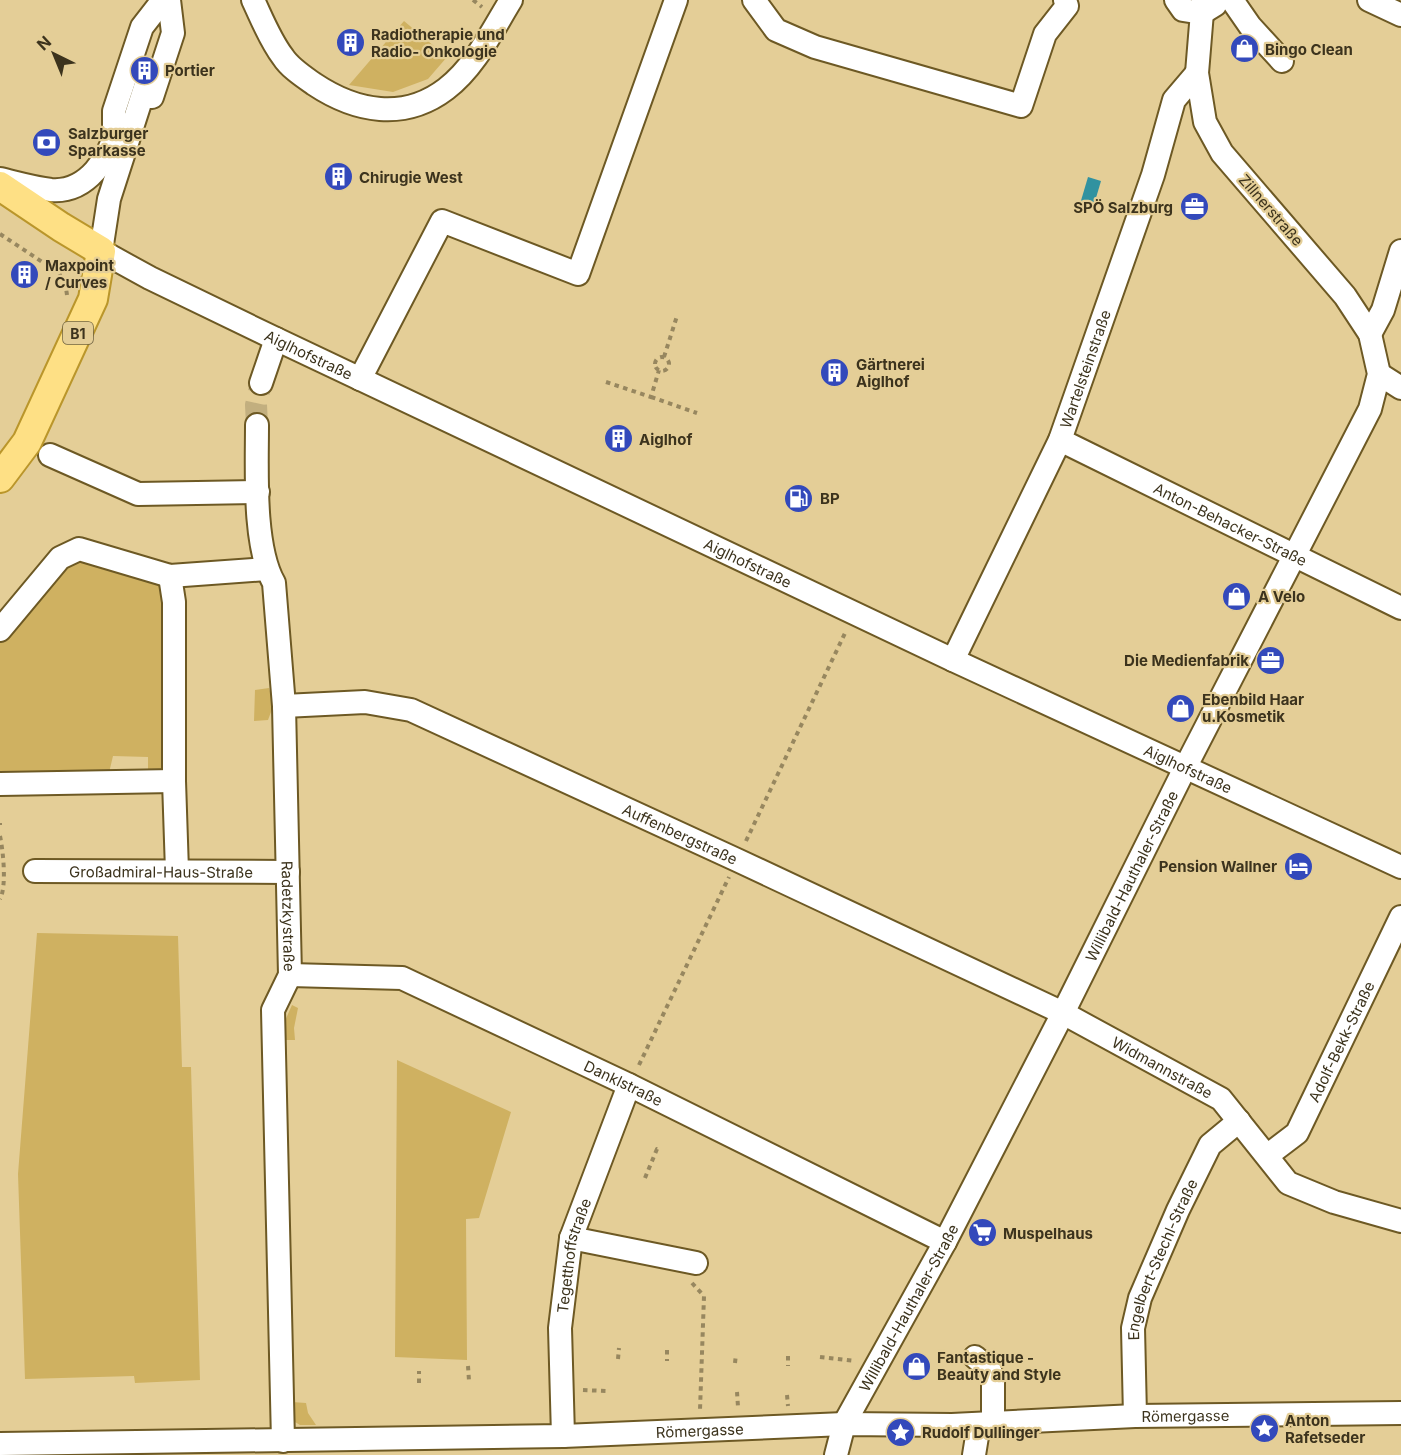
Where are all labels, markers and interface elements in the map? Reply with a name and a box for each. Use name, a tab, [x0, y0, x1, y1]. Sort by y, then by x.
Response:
north arrow	[24, 24, 84, 84]
place label: Radiotherapie und Radio- Onkologie	[371, 25, 505, 61]
building icon: Radiotherapie und Radio- Onkologie	[334, 27, 366, 59]
text: N	[32, 32, 55, 55]
shop icon: Bingo Clean	[1228, 33, 1260, 65]
place label: Bingo Clean	[1265, 40, 1353, 59]
building icon: Portier	[128, 54, 160, 86]
place label: Portier	[165, 61, 215, 80]
place label: Salzburger Sparkasse	[68, 124, 148, 160]
bank icon: Salzburger Sparkasse	[31, 126, 63, 158]
building icon: Chirugie West	[322, 161, 354, 193]
place label: Chirugie West	[359, 168, 463, 187]
street label: Zillnerstraße	[1235, 170, 1307, 250]
office icon: SPÖ Salzburg	[1178, 191, 1210, 223]
place label: SPÖ Salzburg	[1073, 198, 1173, 217]
place label: Maxpoint / Curves	[45, 256, 114, 292]
building icon: Maxpoint / Curves	[8, 258, 40, 290]
street label: Wartelsteinstraße	[1055, 307, 1115, 431]
road number: B1	[63, 322, 93, 344]
street label: Aiglhofstraße	[262, 326, 356, 383]
place label: Gärtnerei Aiglhof	[856, 355, 925, 391]
building icon: Gärtnerei Aiglhof	[819, 357, 851, 389]
building icon: Aiglhof	[602, 423, 634, 455]
place label: Aiglhof	[639, 430, 692, 449]
street label: Anton-Behacker-Straße	[1151, 478, 1310, 570]
fuel station icon: BP	[783, 482, 815, 514]
place label: BP	[820, 489, 840, 508]
street label: Aiglhofstraße	[701, 534, 795, 592]
shop icon: A Velo	[1221, 580, 1253, 612]
place label: A Velo	[1258, 587, 1305, 606]
office icon: Die Medienfabrik	[1254, 644, 1286, 676]
place label: Die Medienfabrik	[1124, 651, 1249, 670]
place label: Ebenbild Haar u.Kosmetik	[1202, 690, 1304, 726]
shop icon: Ebenbild Haar u.Kosmetik	[1165, 692, 1197, 724]
street label: Aiglhofstraße	[1141, 740, 1235, 797]
street label: Willibald-Hauthaler-Straße	[1081, 787, 1182, 964]
street label: Auffenbergstraße	[620, 799, 741, 868]
hotel icon: Pension Wallner	[1282, 850, 1314, 882]
place label: Pension Wallner	[1159, 857, 1277, 876]
street label: Radetzkystraße	[278, 861, 299, 972]
street label: Großadmiral-Haus-Straße	[69, 862, 253, 881]
street label: Adolf-Bekk-Straße	[1304, 978, 1378, 1105]
street label: Widmannstraße	[1109, 1032, 1216, 1102]
street label: Danklstraße	[581, 1056, 666, 1110]
street label: Engelbert-Stechl-Straße	[1123, 1176, 1201, 1341]
street label: Tegetthoffstraße	[552, 1195, 595, 1314]
supermarket icon: Muspelhaus	[966, 1217, 998, 1249]
street label: Willibald-Hauthaler-Straße	[854, 1221, 962, 1395]
place label: Muspelhaus	[1003, 1224, 1093, 1243]
place label: Fantastique - Beauty and Style	[937, 1348, 1061, 1384]
shop icon: Fantastique - Beauty and Style	[900, 1350, 932, 1382]
street label: Römergasse	[1141, 1405, 1230, 1425]
place label: Anton Rafetseder	[1285, 1411, 1365, 1447]
place icon: Anton Rafetseder	[1248, 1413, 1280, 1445]
place icon: Rudolf Dullinger	[885, 1416, 917, 1448]
street label: Römergasse	[655, 1419, 744, 1442]
place label: Rudolf Dullinger	[922, 1423, 1040, 1442]

